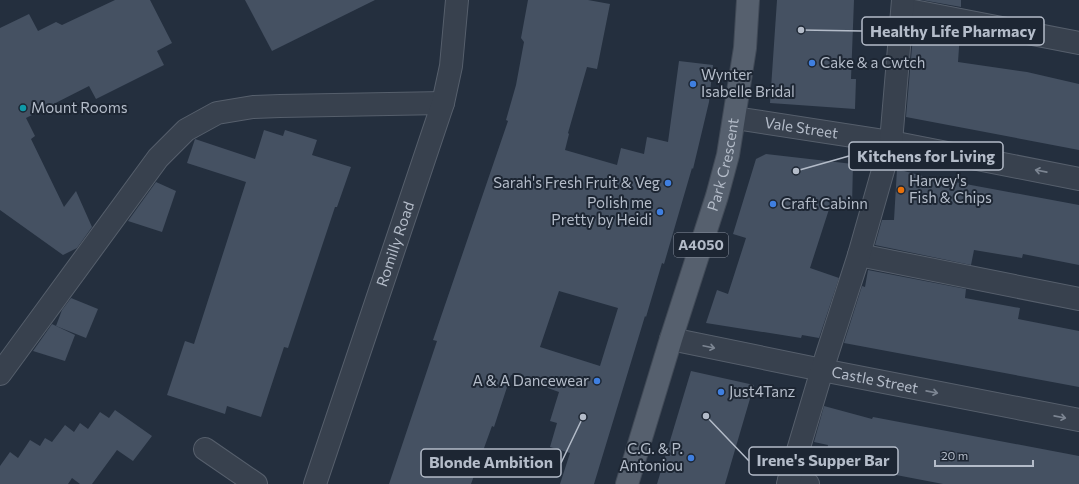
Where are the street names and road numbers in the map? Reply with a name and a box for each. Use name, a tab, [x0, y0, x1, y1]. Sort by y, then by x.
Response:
street label: Vale Street	[763, 113, 840, 142]
street label: Park Crescent	[703, 117, 742, 213]
street label: Romilly Road	[372, 199, 417, 289]
road number: A4050	[674, 233, 728, 257]
street label: Castle Street	[830, 362, 920, 397]

